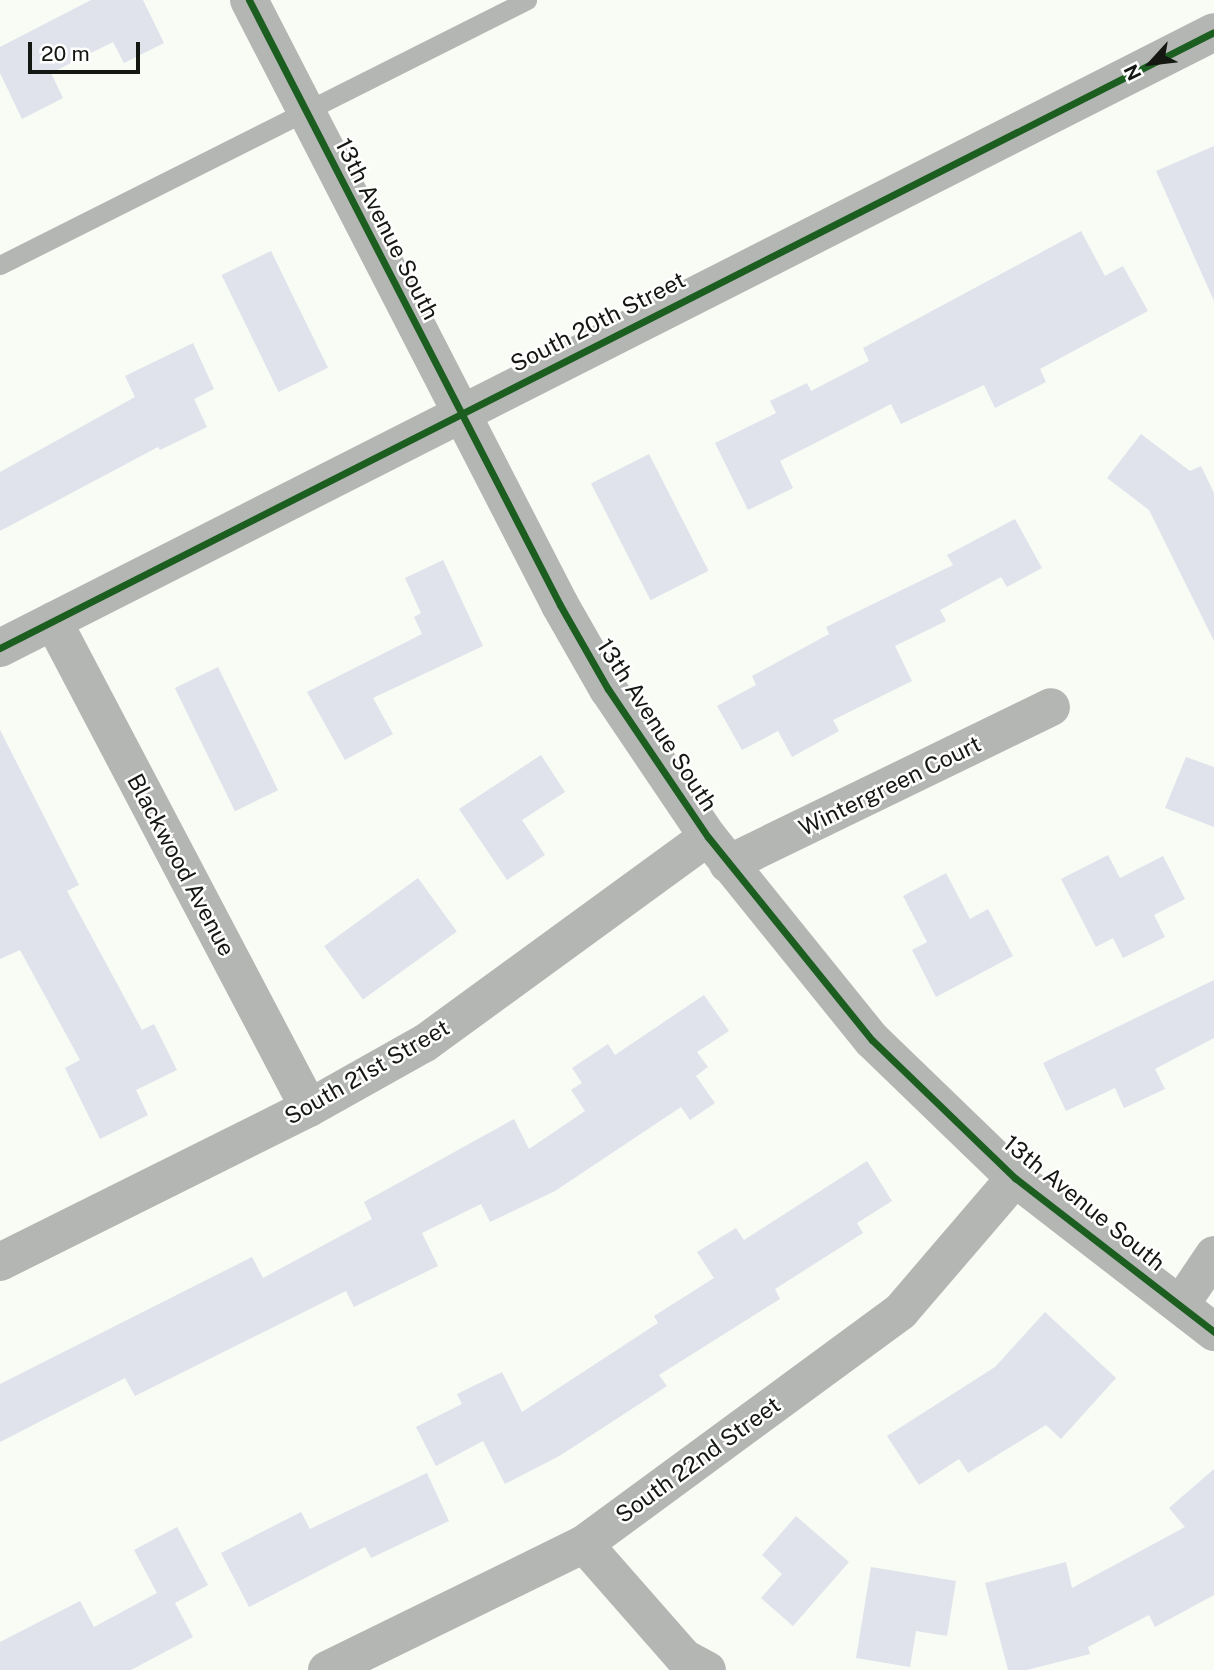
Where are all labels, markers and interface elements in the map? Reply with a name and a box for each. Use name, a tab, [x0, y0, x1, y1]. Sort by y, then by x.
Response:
scale bar	[32, 28, 144, 72]
north arrow	[1116, 28, 1186, 98]
text: 20 m	[41, 41, 90, 66]
text: N	[1119, 61, 1145, 84]
street label: 13th Avenue South	[329, 134, 445, 324]
street label: South 20th Street	[506, 266, 690, 378]
street label: 13th Avenue South	[591, 634, 723, 816]
street label: Wintergreen Court	[795, 730, 985, 842]
street label: Blackwood Avenue	[121, 769, 241, 961]
street label: South 21st Street	[280, 1014, 454, 1130]
street label: 13th Avenue South	[998, 1129, 1170, 1277]
street label: South 22nd Street	[610, 1391, 786, 1529]

